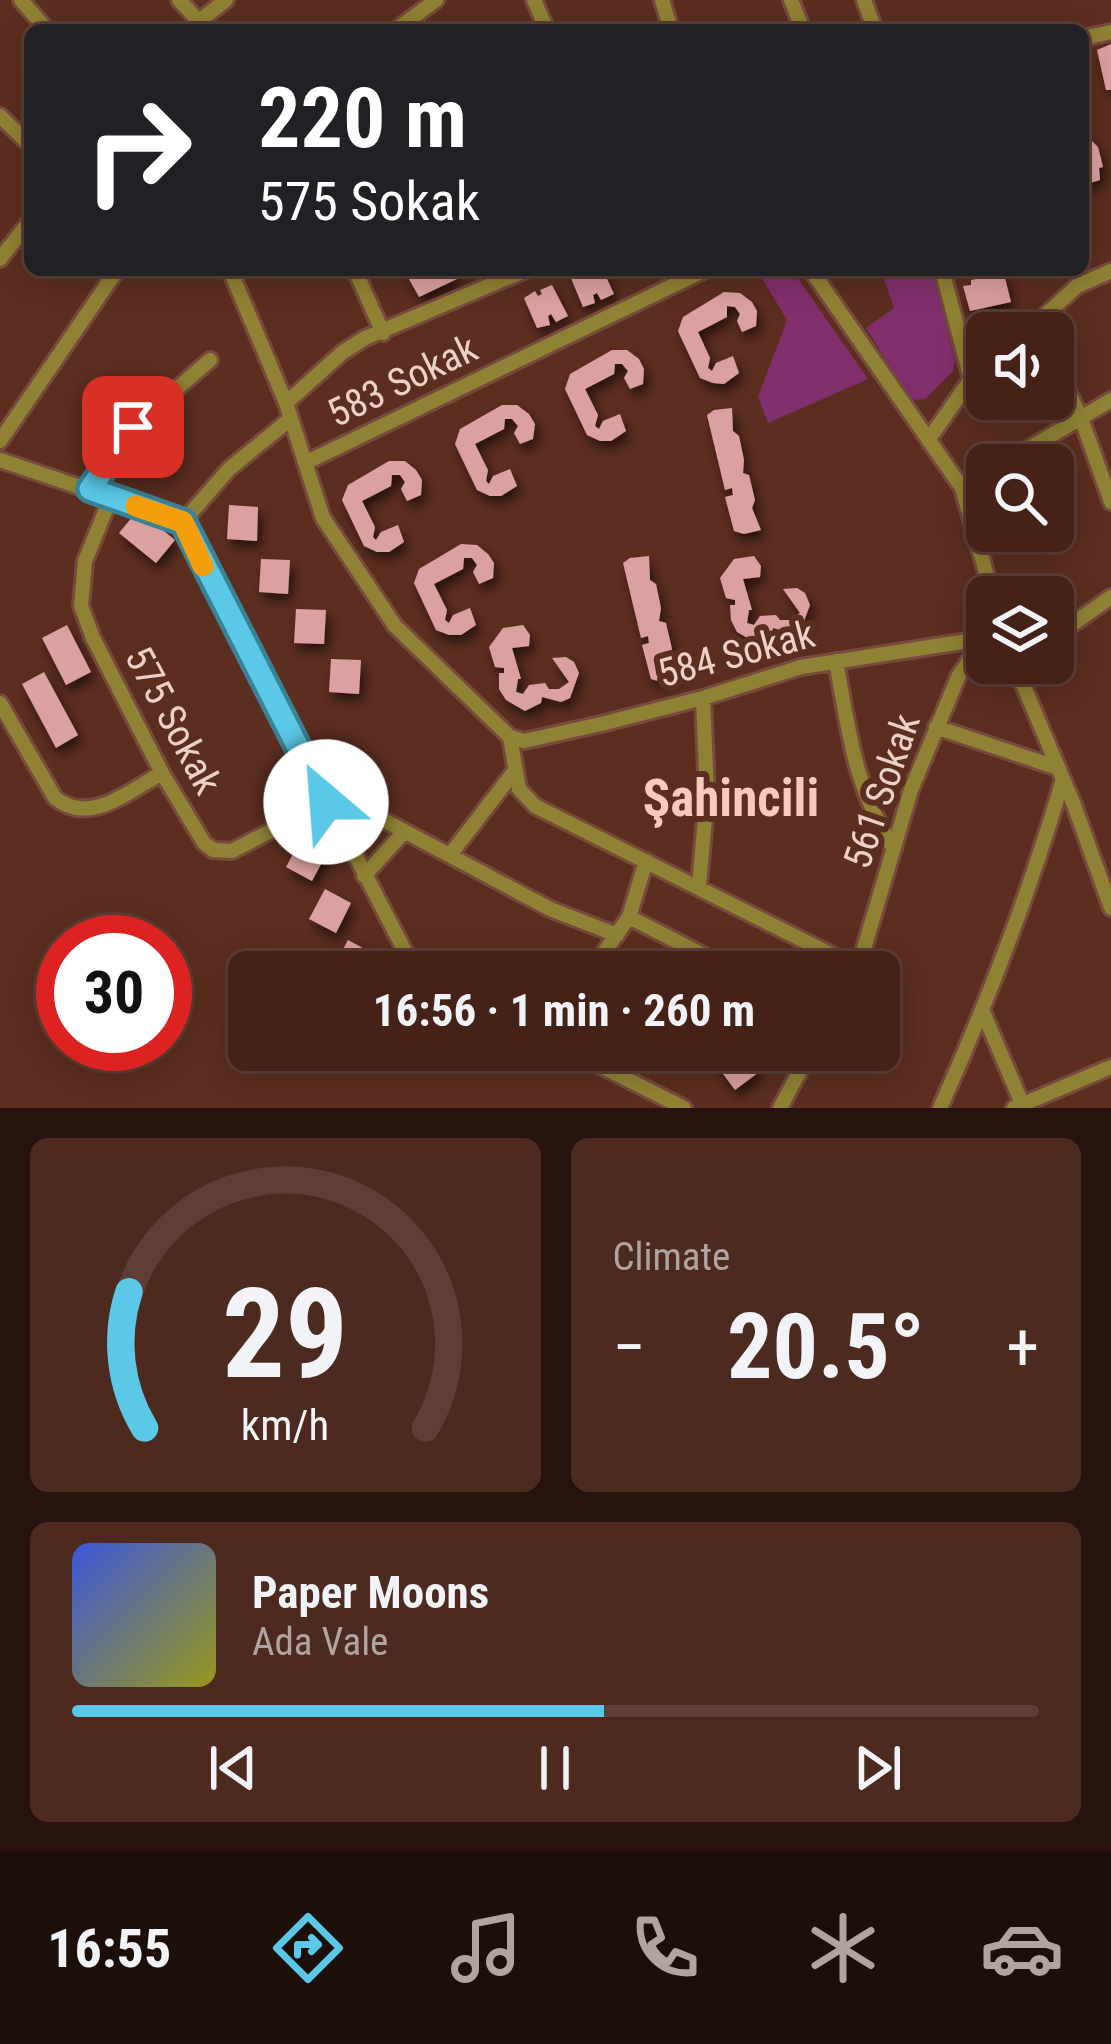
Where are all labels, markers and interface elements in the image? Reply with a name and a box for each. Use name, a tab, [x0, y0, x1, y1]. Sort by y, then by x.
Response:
text: 220 m	[258, 69, 467, 168]
icon: right	[60, 72, 216, 228]
text: 575 Sokak	[258, 170, 480, 233]
map controls	[966, 312, 1074, 684]
button: sound	[966, 312, 1074, 420]
street label: 583 Sokak	[320, 325, 485, 437]
pin	[82, 376, 184, 478]
icon: arrive	[100, 394, 166, 460]
button: search	[966, 444, 1074, 552]
button: layers	[966, 576, 1074, 684]
street label: 584 Sokak	[653, 611, 820, 697]
street label: 575 Sokak	[115, 639, 231, 802]
street label: 561 Sokak	[834, 708, 930, 875]
position arrow	[263, 739, 389, 865]
district label: Şahincili	[643, 769, 819, 828]
speed limit sign: 30	[36, 915, 192, 1071]
text: 16:56 · 1 min · 260 m	[373, 984, 755, 1037]
text: Climate	[613, 1234, 730, 1280]
text: 29	[222, 1261, 348, 1407]
text: 20.5°	[727, 1295, 925, 1400]
text: −	[613, 1309, 646, 1386]
text: +	[1006, 1309, 1039, 1386]
text: km/h	[241, 1400, 329, 1450]
text: Paper Moons	[252, 1566, 489, 1619]
text: Ada Vale	[252, 1619, 388, 1665]
icon: previous	[200, 1735, 266, 1801]
icon: pause	[522, 1735, 588, 1801]
icon: next	[845, 1735, 911, 1801]
icon: directions	[266, 1906, 350, 1990]
icon: music	[444, 1906, 528, 1990]
icon: phone	[623, 1906, 707, 1990]
icon: climate	[801, 1906, 885, 1990]
icon: car	[980, 1906, 1064, 1990]
text: 16:55	[47, 1917, 171, 1980]

